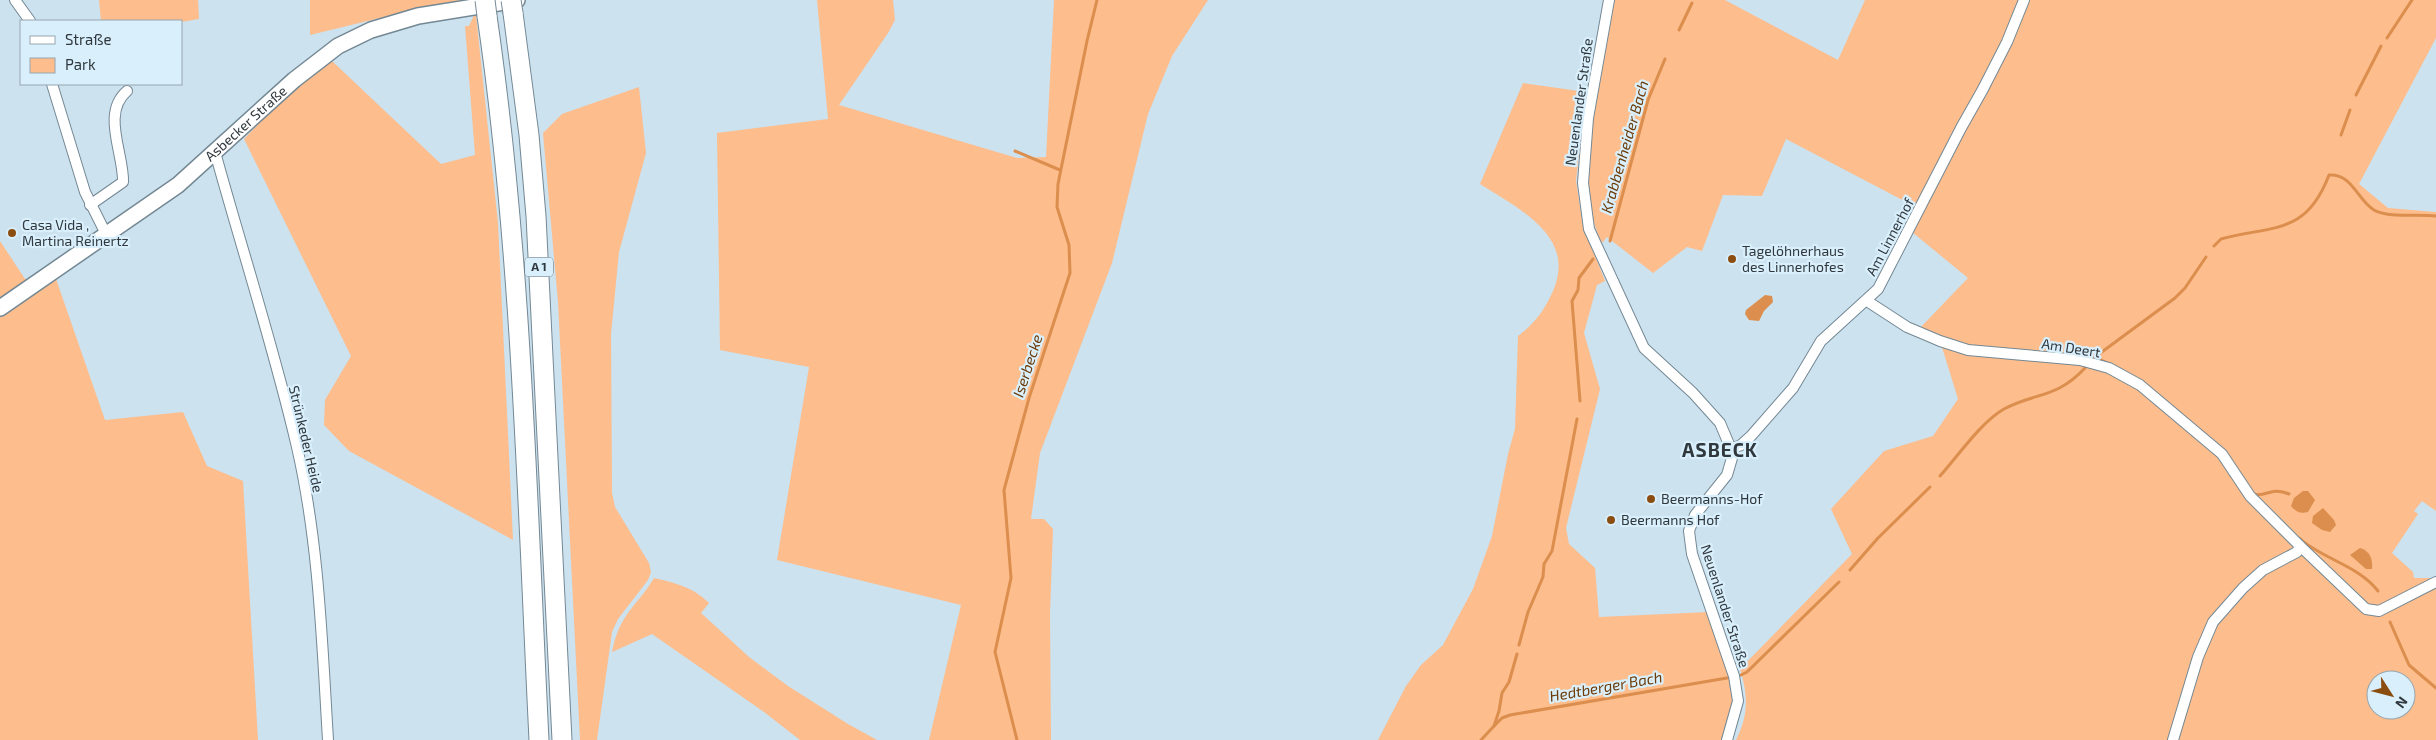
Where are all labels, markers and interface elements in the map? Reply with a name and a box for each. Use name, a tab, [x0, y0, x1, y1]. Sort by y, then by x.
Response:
legend	[20, 20, 182, 85]
text: Straße	[65, 30, 111, 48]
street label: Neuenlander Straße	[1561, 37, 1596, 167]
text: Park	[65, 55, 96, 73]
water label: Krabbenheider Bach	[1596, 78, 1652, 215]
street label: Asbecker Straße	[201, 82, 290, 165]
street label: Am Linnerhof	[1862, 194, 1917, 279]
place label: Casa Vida , Martina Reinertz	[22, 216, 129, 249]
marker: Casa Vida , Martina Reinertz	[6, 227, 18, 239]
place label: Tagelöhnerhaus des Linnerhofes	[1742, 242, 1844, 275]
marker: Tagelöhnerhaus des Linnerhofes	[1726, 253, 1738, 265]
road number: A 1	[525, 258, 553, 276]
water label: Iserbecke	[1008, 332, 1046, 399]
street label: Am Deert	[2040, 334, 2102, 361]
street label: Strünkeder Heide	[286, 384, 327, 494]
district label: ASBECK	[1682, 438, 1758, 461]
place label: Beermanns-Hof	[1661, 490, 1763, 507]
marker: Beermanns-Hof	[1645, 493, 1657, 505]
place label: Beermanns Hof	[1621, 511, 1720, 528]
marker: Beermanns Hof	[1605, 514, 1617, 526]
street label: Neuenlander Straße	[1698, 542, 1753, 670]
water label: Hedtberger Bach	[1548, 667, 1664, 705]
north arrow	[2366, 670, 2416, 720]
text: N	[2392, 694, 2412, 712]

